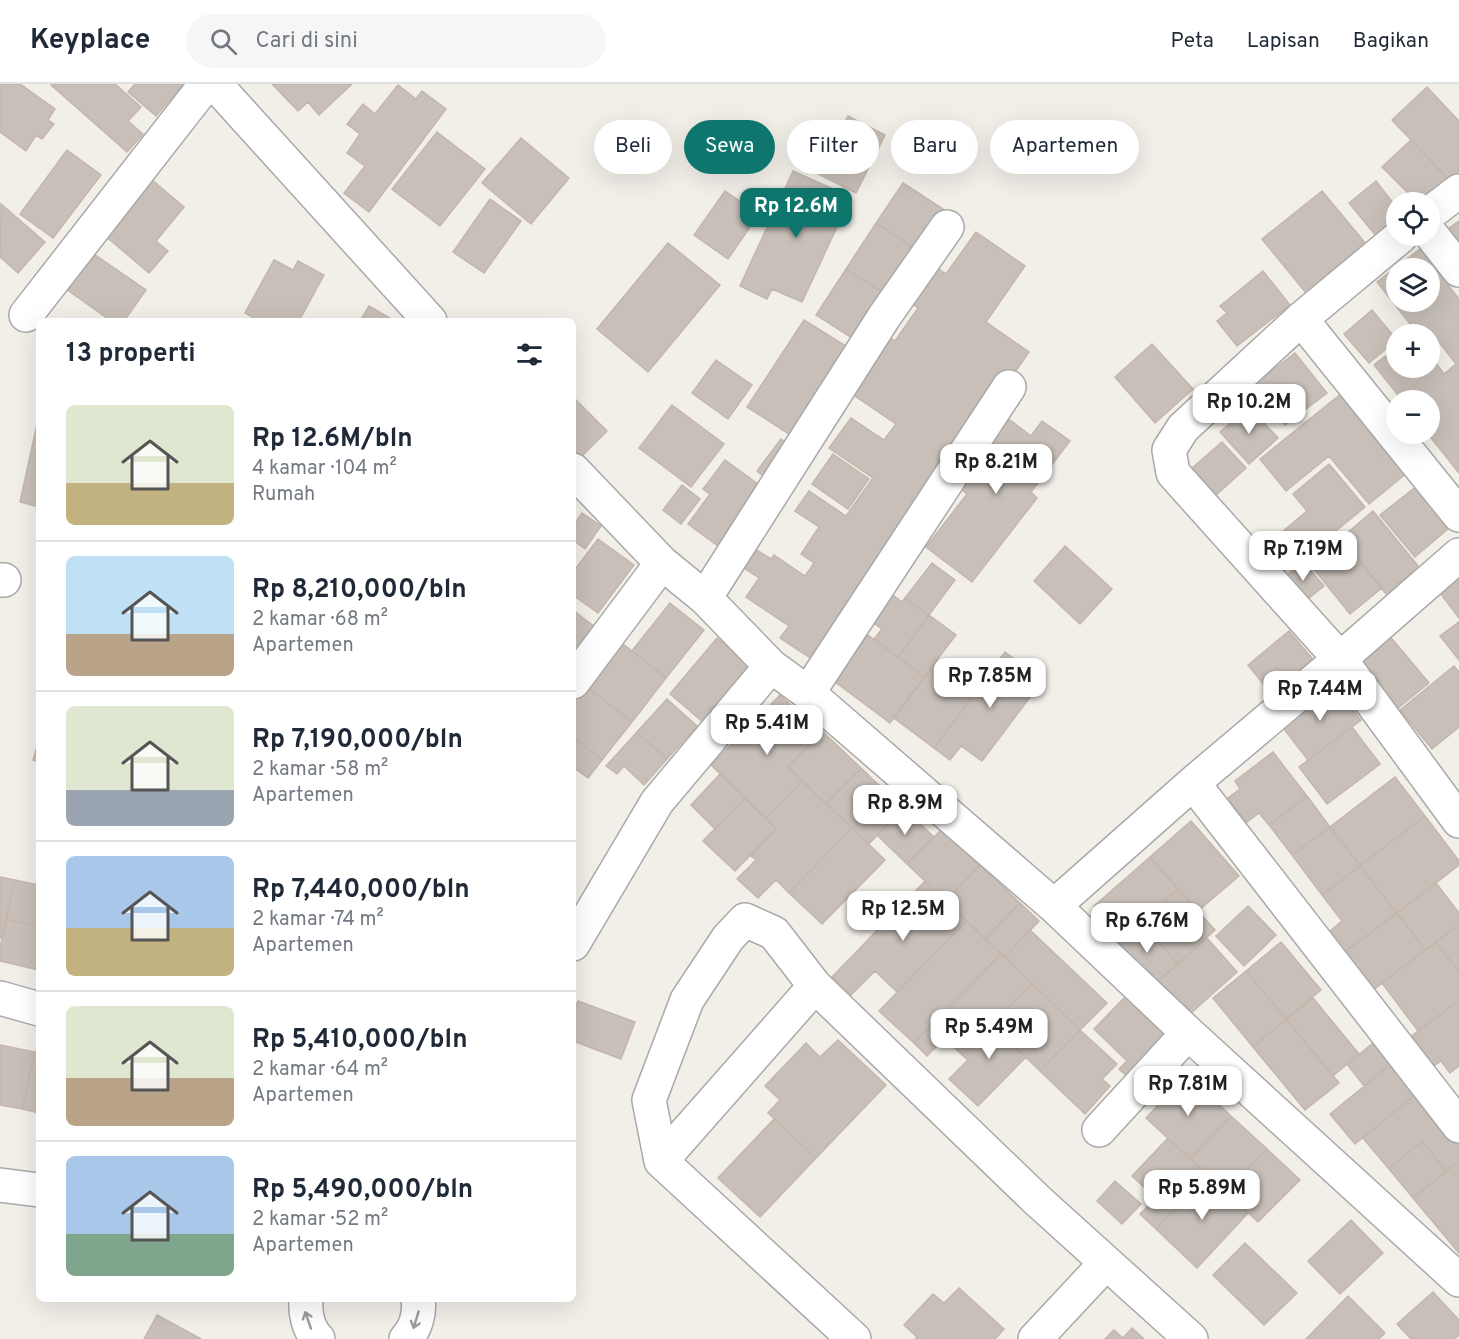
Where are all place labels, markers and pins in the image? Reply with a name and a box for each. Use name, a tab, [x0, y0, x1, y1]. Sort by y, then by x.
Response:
pin: Rp 12.6M	[734, 188, 858, 239]
pin: Rp 10.2M	[1187, 384, 1311, 435]
pin: Rp 8.21M	[934, 444, 1058, 495]
pin: Rp 7.19M	[1241, 531, 1365, 582]
pin: Rp 7.85M	[928, 658, 1052, 709]
pin: Rp 7.44M	[1258, 671, 1382, 722]
pin: Rp 5.41M	[705, 705, 829, 756]
pin: Rp 8.9M	[850, 785, 960, 836]
pin: Rp 12.5M	[841, 891, 965, 942]
pin: Rp 6.76M	[1085, 903, 1209, 954]
pin: Rp 5.49M	[927, 1009, 1051, 1060]
pin: Rp 7.81M	[1126, 1066, 1250, 1117]
pin: Rp 5.89M	[1140, 1170, 1264, 1221]

